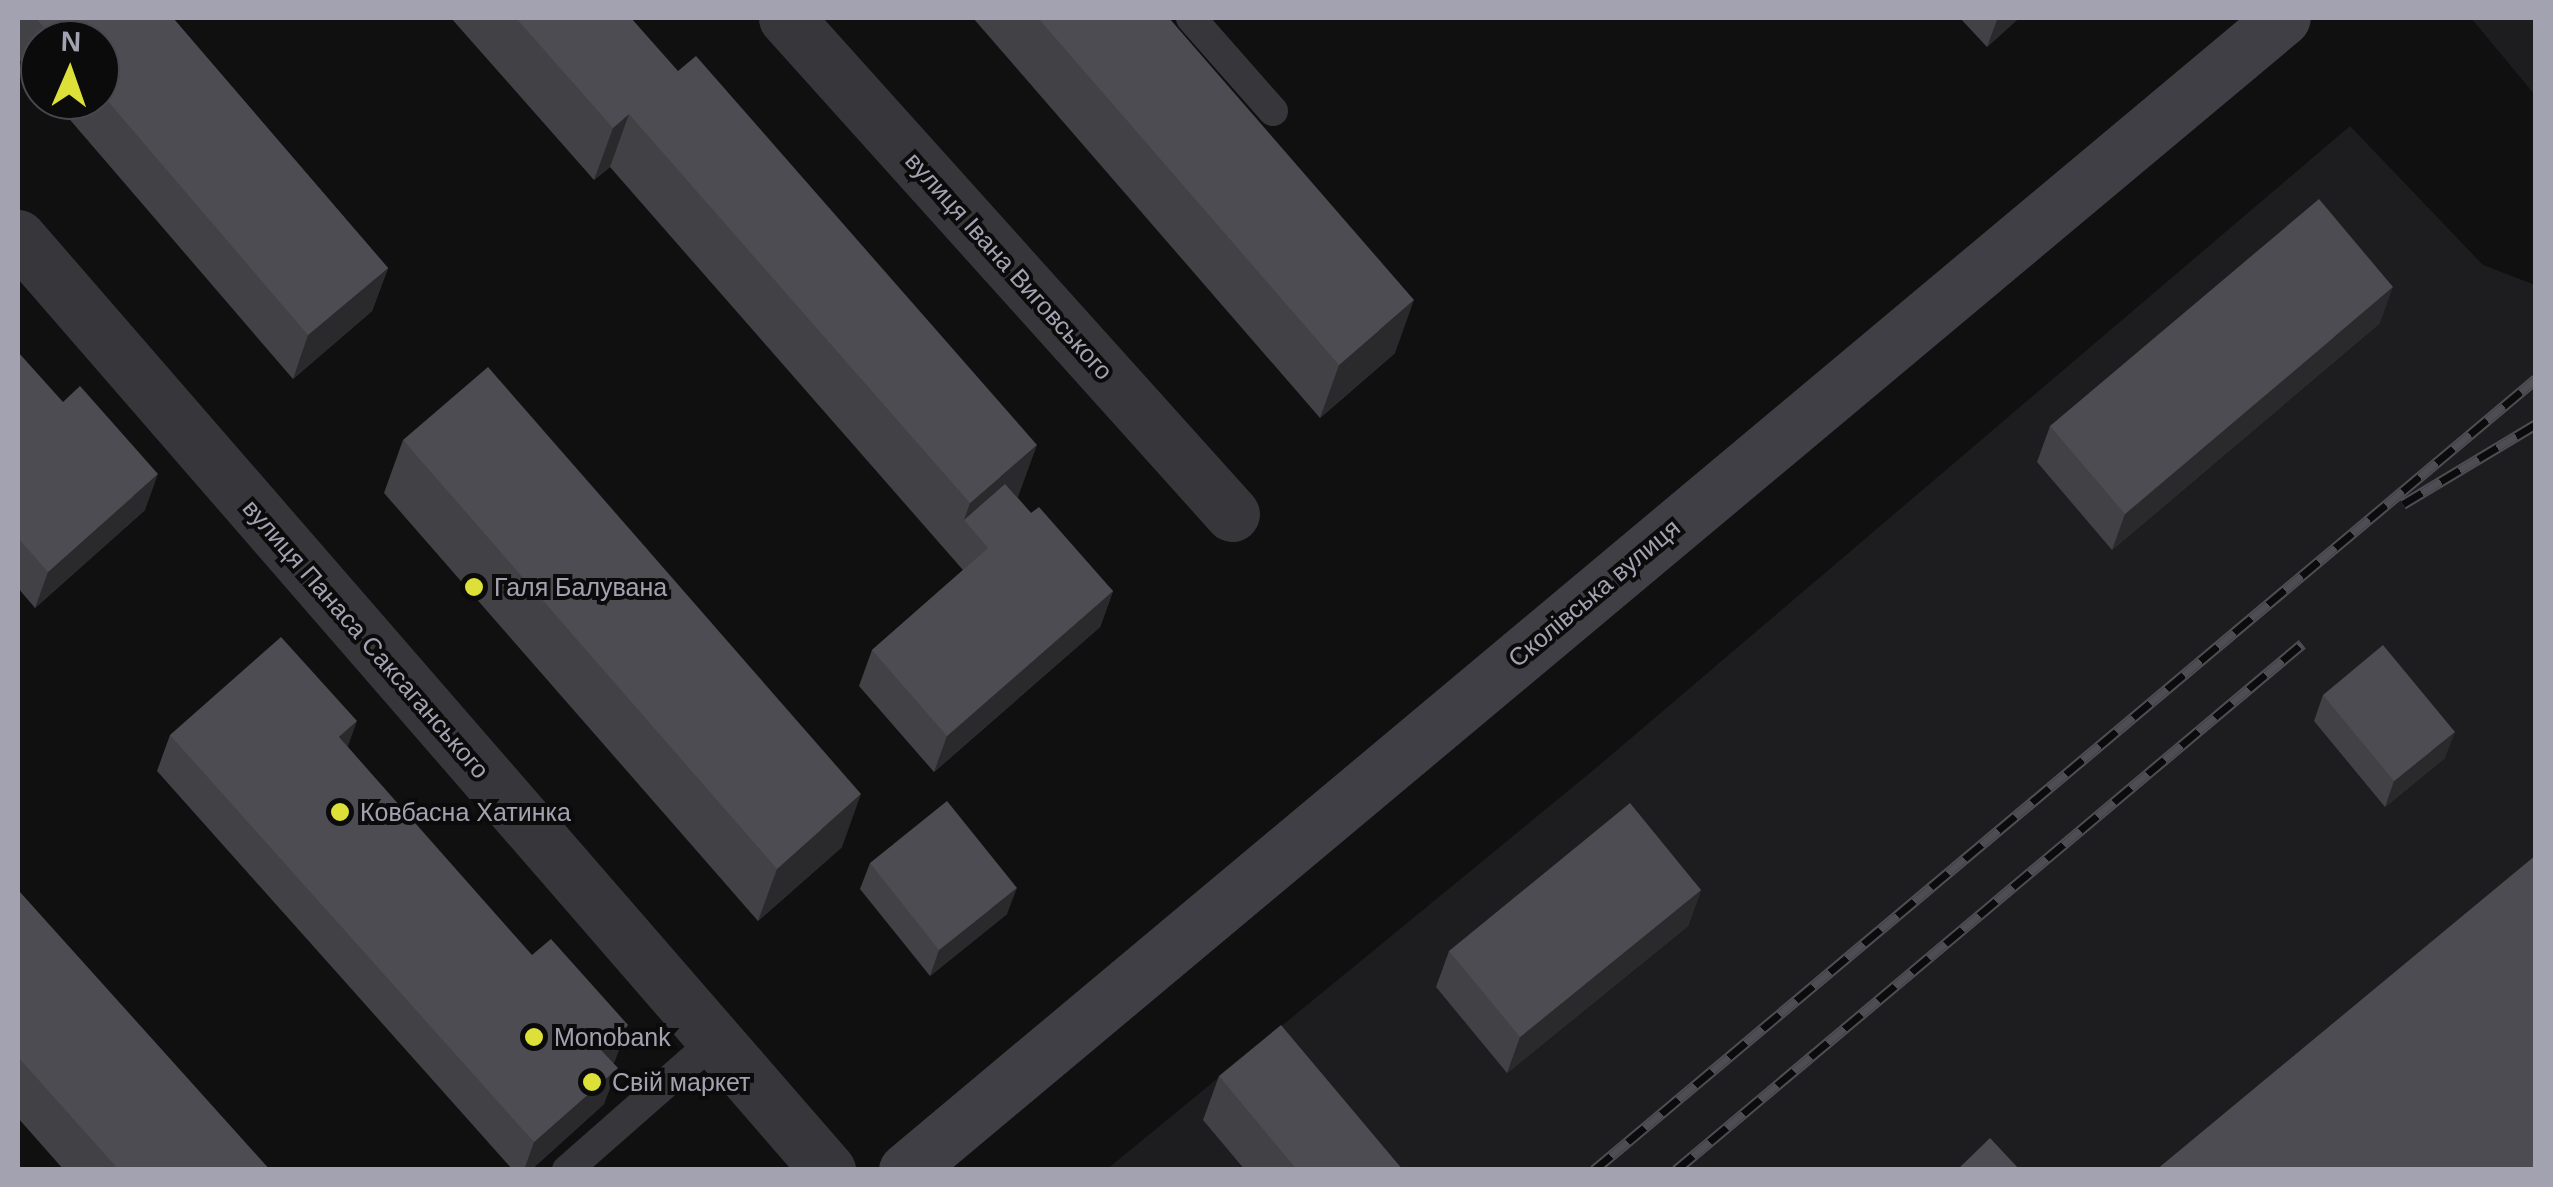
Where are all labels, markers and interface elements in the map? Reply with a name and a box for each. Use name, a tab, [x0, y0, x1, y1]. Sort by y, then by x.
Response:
north arrow	[20, 20, 120, 120]
text: N	[60, 26, 82, 57]
street label: вулиця Івана Виговського	[899, 146, 1119, 386]
street label: вулиця Панаса Саксаганського	[237, 493, 495, 785]
street label: Сколівська вулиця	[1502, 512, 1686, 674]
place label: Галя Балувана	[494, 572, 667, 602]
marker: Галя Балувана	[463, 576, 485, 598]
place label: Ковбасна Хатинка	[360, 797, 571, 827]
marker: Ковбасна Хатинка	[329, 801, 351, 823]
place label: Monobank	[554, 1022, 671, 1052]
marker: Monobank	[523, 1026, 545, 1048]
place label: Свій маркет	[612, 1067, 751, 1097]
marker: Свій маркет	[581, 1071, 603, 1093]

